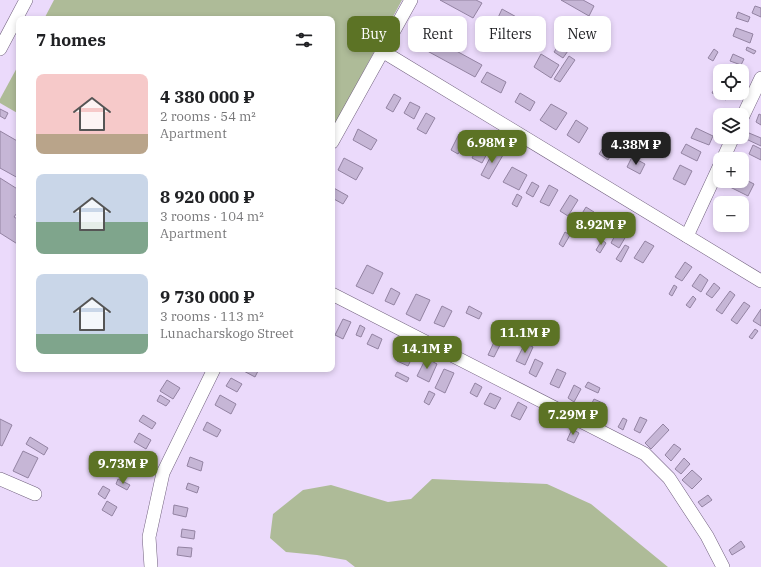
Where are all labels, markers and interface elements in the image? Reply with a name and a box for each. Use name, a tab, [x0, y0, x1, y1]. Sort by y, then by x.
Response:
chip: Buy	[347, 16, 400, 52]
chip: Rent	[408, 16, 467, 52]
chip: Filters	[475, 16, 546, 52]
chip: New	[554, 16, 611, 52]
text: 7 homes	[36, 29, 106, 51]
icon: filters	[293, 29, 315, 51]
map controls	[713, 64, 749, 232]
button: locate	[713, 64, 749, 100]
text: 4 380 000 ₽	[160, 86, 255, 108]
icon: home	[68, 90, 116, 138]
text: 2 rooms · 54 m²	[160, 108, 256, 125]
button: layers	[713, 108, 749, 144]
text: Apartment	[160, 125, 227, 142]
pin: 6.98M ₽	[455, 130, 529, 164]
pin: 4.38M ₽	[599, 132, 673, 166]
text: 6.98M ₽	[467, 134, 517, 151]
text: 4.38M ₽	[611, 136, 661, 153]
button: +	[713, 152, 749, 188]
text: 8 920 000 ₽	[160, 186, 255, 208]
icon: home	[68, 190, 116, 238]
button: −	[713, 196, 749, 232]
text: 3 rooms · 104 m²	[160, 208, 264, 225]
pin: 8.92M ₽	[564, 212, 638, 246]
text: 8.92M ₽	[576, 216, 626, 233]
text: Apartment	[160, 225, 227, 242]
text: 9 730 000 ₽	[160, 286, 255, 308]
icon: home	[68, 290, 116, 338]
text: 3 rooms · 113 m²	[160, 308, 264, 325]
pin: 11.1M ₽	[488, 320, 562, 354]
text: 11.1M ₽	[500, 324, 550, 341]
text: Lunacharskogo Street	[160, 325, 294, 342]
pin: 14.1M ₽	[390, 336, 464, 370]
text: 14.1M ₽	[402, 340, 452, 357]
pin: 7.29M ₽	[536, 402, 610, 436]
text: 7.29M ₽	[548, 406, 598, 423]
pin: 9.73M ₽	[86, 451, 160, 485]
text: 9.73M ₽	[98, 455, 148, 472]

